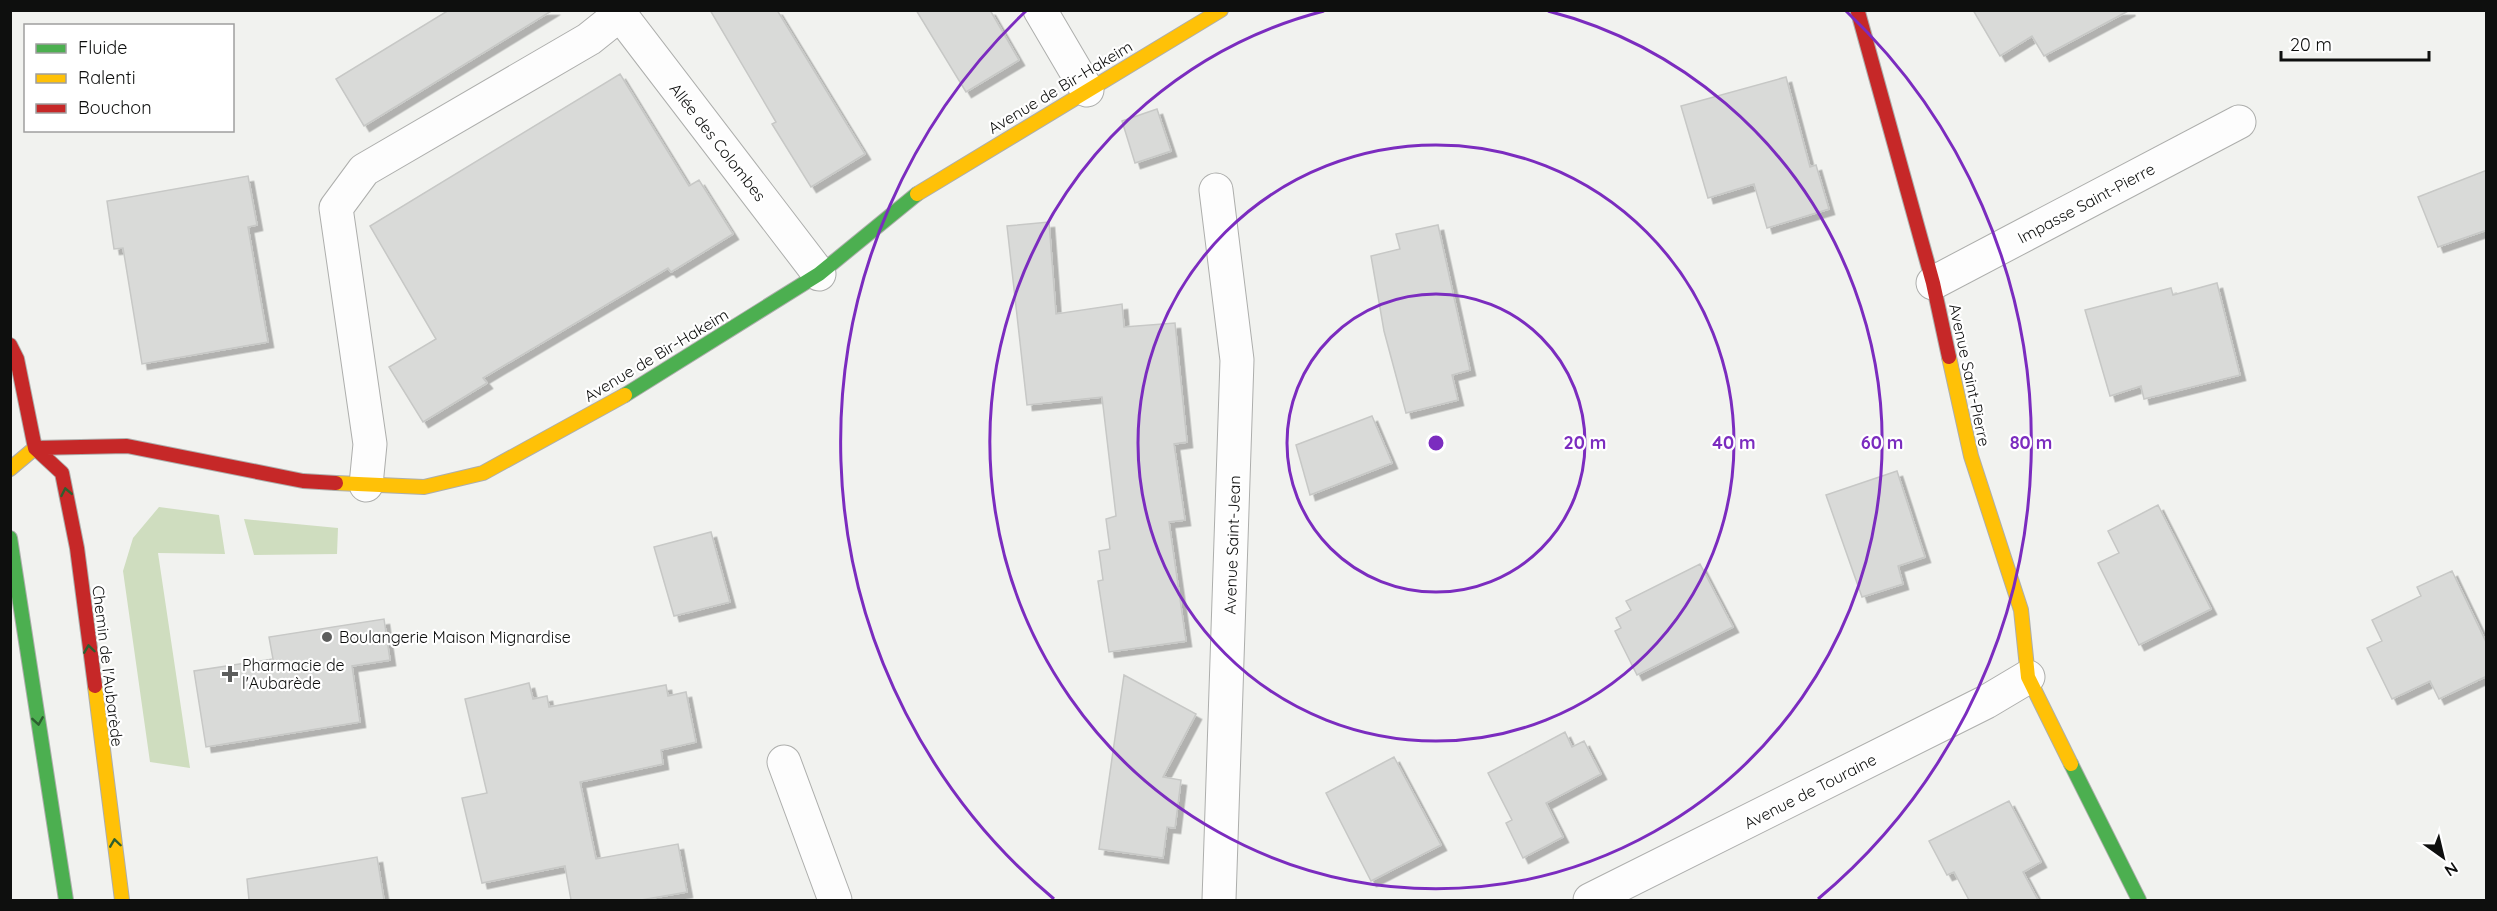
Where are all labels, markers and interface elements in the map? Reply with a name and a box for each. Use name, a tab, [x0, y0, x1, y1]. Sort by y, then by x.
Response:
legend	[24, 24, 234, 132]
scale bar	[2281, 24, 2430, 62]
text: 20 m	[2290, 33, 2332, 56]
text: Fluide	[78, 36, 127, 59]
street label: Avenue de Bir-Hakeim	[984, 36, 1136, 138]
text: Ralenti	[78, 66, 136, 89]
street label: Allée des Colombes	[666, 79, 770, 205]
text: Bouchon	[78, 96, 152, 119]
street label: Impasse Saint-Pierre	[2014, 158, 2158, 248]
street label: Avenue Saint-Pierre	[1945, 302, 1995, 448]
street label: Avenue de Bir-Hakeim	[580, 304, 732, 406]
text: 20 m	[1564, 431, 1606, 454]
text: 40 m	[1712, 431, 1756, 454]
text: 60 m	[1861, 431, 1903, 454]
text: 80 m	[2010, 431, 2052, 454]
centre of rings	[1426, 433, 1446, 453]
street label: Avenue Saint-Jean	[1220, 475, 1244, 615]
one-way arrow	[60, 488, 73, 498]
street label: Chemin de l'Aubarède	[88, 584, 128, 748]
place label: Boulangerie Maison Mignardise	[339, 627, 571, 647]
marker: Boulangerie Maison Mignardise	[320, 630, 334, 644]
one-way arrow	[83, 645, 96, 654]
place label: Pharmacie de l'Aubarède	[242, 655, 345, 693]
marker: Pharmacie de l'Aubarède	[223, 667, 237, 681]
one-way arrow	[31, 716, 43, 725]
street label: Avenue de Touraine	[1740, 749, 1880, 833]
north arrow	[2413, 827, 2473, 887]
one-way arrow	[109, 838, 121, 847]
text: N	[2441, 858, 2462, 881]

